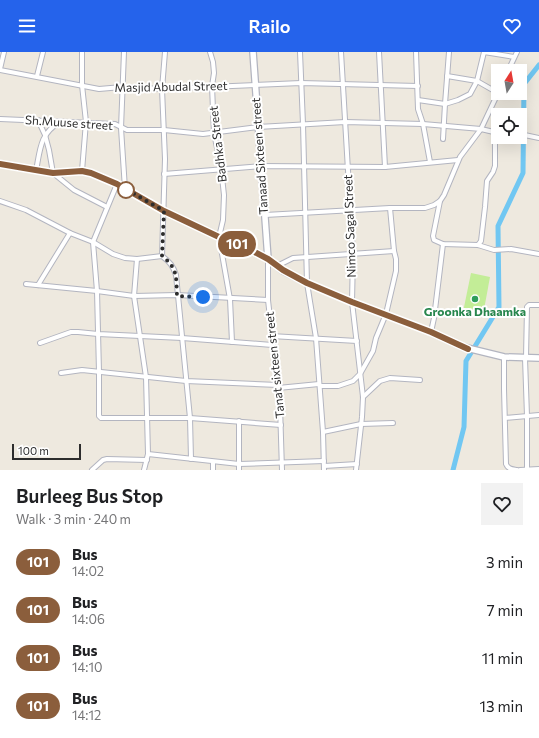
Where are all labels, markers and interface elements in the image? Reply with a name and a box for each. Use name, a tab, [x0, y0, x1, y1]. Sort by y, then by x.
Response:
icon: menu	[16, 15, 38, 37]
text: Railo	[248, 15, 291, 37]
icon: heart	[501, 15, 523, 37]
north arrow	[491, 64, 527, 100]
map controls	[491, 64, 527, 144]
street label: Masjid Abudal Street	[114, 78, 228, 94]
street label: Tanaad Sixteen street	[248, 97, 270, 215]
street label: Badhka Street	[205, 105, 229, 183]
button: locate	[491, 108, 527, 144]
street label: Sh.Muuse street	[25, 112, 114, 132]
street label: Nimco Sagal Street	[340, 174, 358, 278]
unlabelled marker	[117, 181, 135, 199]
line badge: 101	[214, 231, 260, 257]
text: 101	[226, 235, 248, 252]
your location	[193, 287, 213, 307]
marker: Groonka Dhaamka	[470, 294, 480, 304]
place label: Groonka Dhaamka	[424, 304, 526, 318]
street label: Tanat sixteen street	[261, 311, 287, 419]
scale bar	[12, 442, 81, 461]
text: 100 m	[18, 444, 49, 457]
button: heart	[481, 483, 523, 525]
text: Burleeg Bus Stop	[16, 484, 163, 507]
text: Walk · 3 min · 240 m	[16, 511, 131, 527]
text: Bus	[72, 545, 97, 563]
text: 101	[27, 553, 49, 570]
text: 3 min	[486, 553, 523, 571]
text: 14:02	[72, 563, 104, 579]
text: Bus	[72, 593, 97, 611]
text: 101	[27, 601, 49, 618]
text: 7 min	[487, 601, 523, 619]
text: 14:06	[72, 611, 105, 627]
text: Bus	[72, 641, 97, 659]
text: 101	[27, 649, 49, 666]
text: 11 min	[482, 649, 523, 667]
text: 14:10	[72, 659, 102, 675]
text: Bus	[72, 689, 97, 707]
text: 101	[27, 697, 49, 714]
text: 13 min	[480, 697, 523, 715]
text: 14:12	[72, 707, 101, 723]

